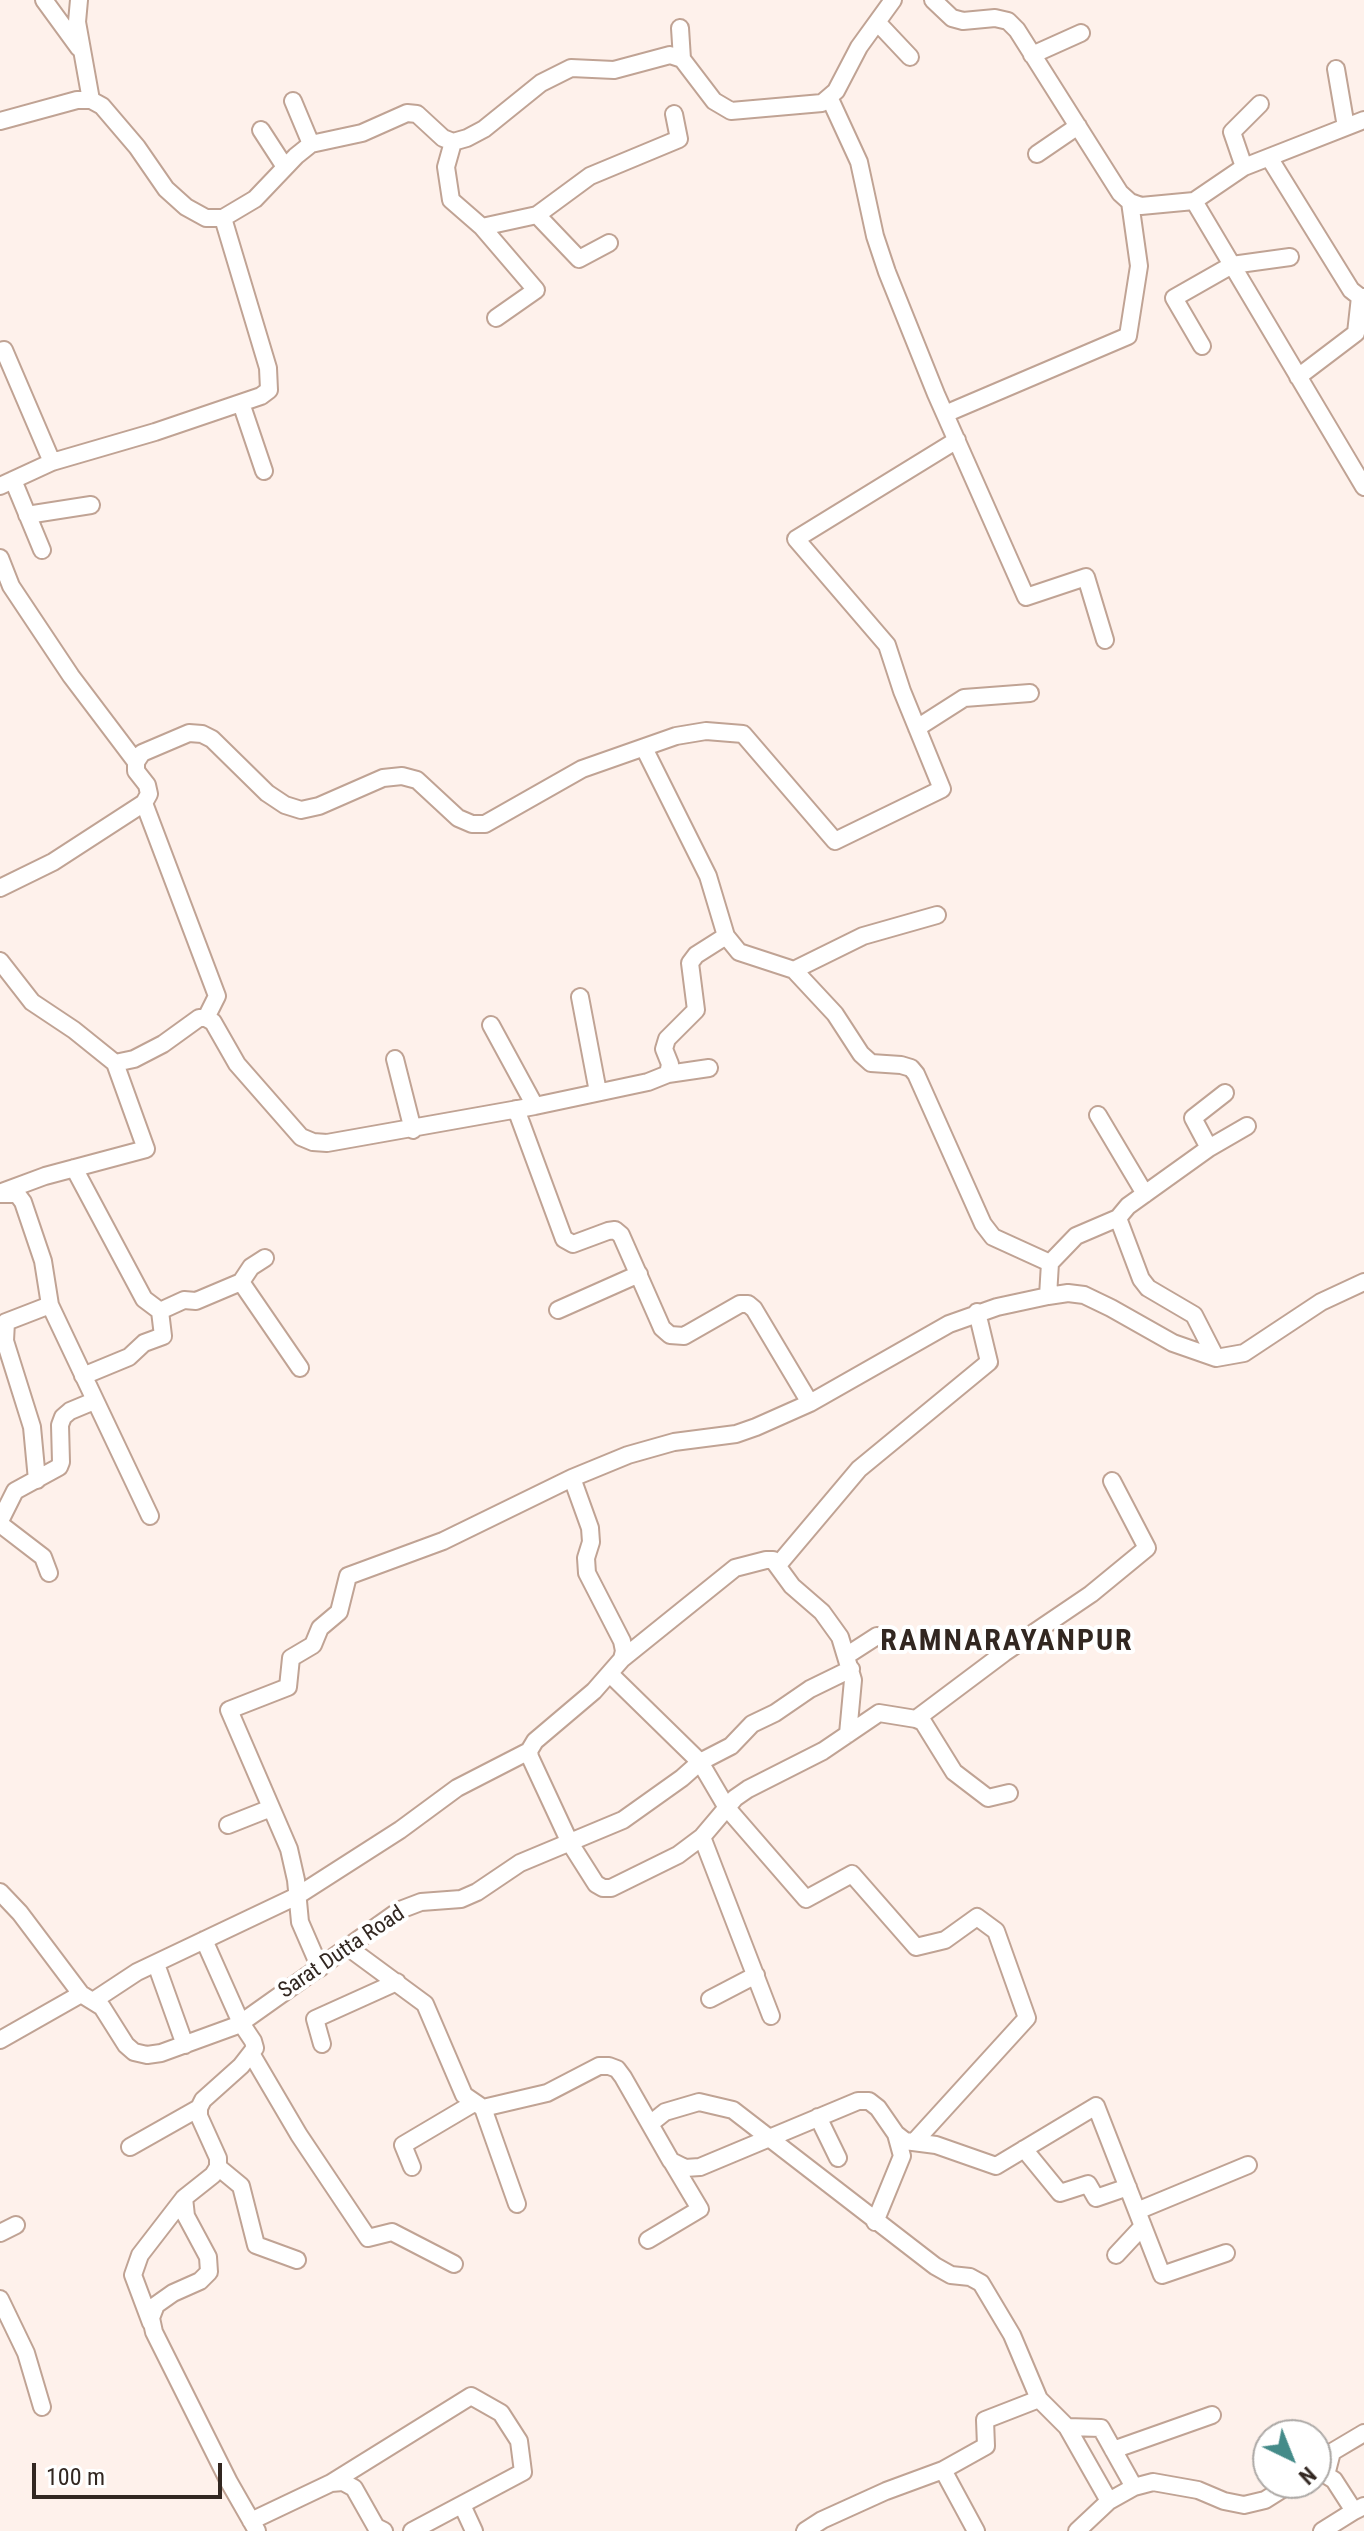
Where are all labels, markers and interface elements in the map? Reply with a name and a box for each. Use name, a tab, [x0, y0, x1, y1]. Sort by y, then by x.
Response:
district label: RAMNARAYANPUR	[880, 1624, 1134, 1660]
street label: Sarat Dutta Road	[274, 1901, 410, 2005]
north arrow	[1252, 2419, 1332, 2499]
scale bar	[36, 2447, 226, 2497]
text: N	[1294, 2462, 1321, 2489]
text: 100 m	[46, 2463, 105, 2491]

